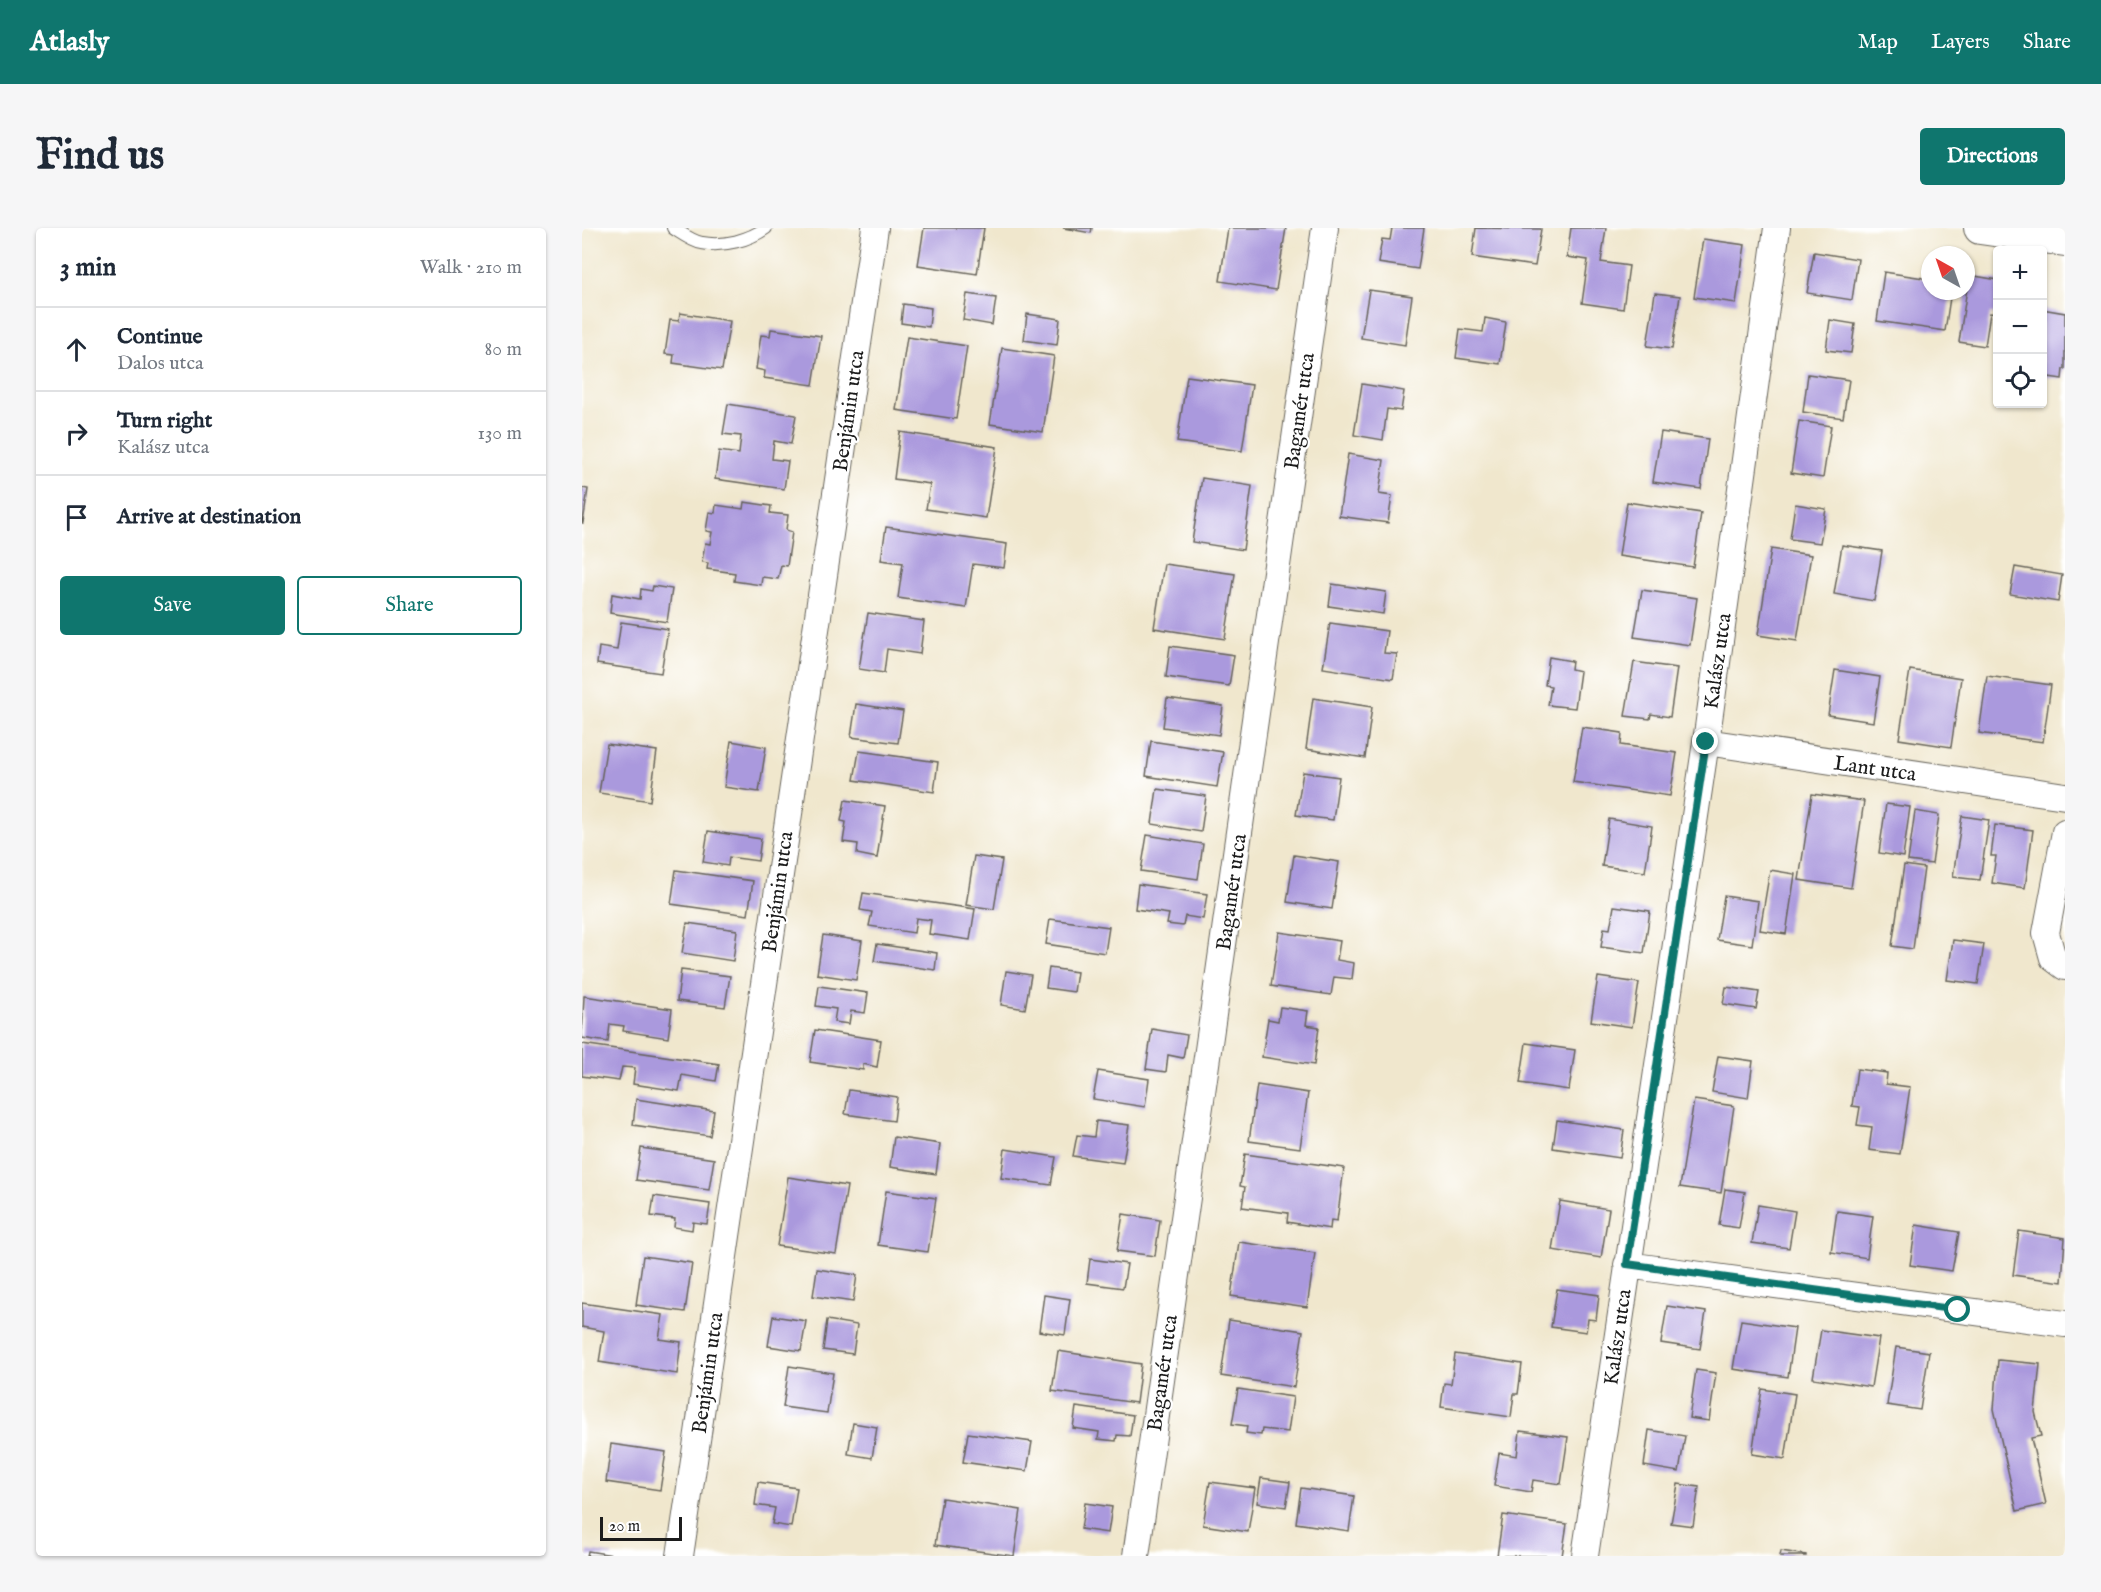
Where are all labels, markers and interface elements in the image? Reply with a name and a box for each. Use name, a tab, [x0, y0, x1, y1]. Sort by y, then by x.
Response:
text: Atlasly	[30, 25, 109, 60]
text: Map	[1858, 29, 1898, 56]
text: Layers	[1931, 29, 1990, 56]
text: Share	[2023, 29, 2071, 56]
button: Directions	[1920, 128, 2065, 185]
text: Find us	[36, 130, 164, 183]
north arrow	[1921, 246, 1975, 300]
map controls	[1993, 246, 2047, 408]
button: +	[1993, 246, 2047, 300]
text: 3 min	[60, 251, 116, 284]
text: Walk · 210 m	[420, 255, 522, 280]
button: −	[1993, 300, 2047, 354]
text: Continue	[117, 323, 203, 351]
icon: ahead	[60, 333, 93, 366]
text: 80 m	[485, 337, 522, 362]
street label: Benjámin utca	[828, 348, 872, 474]
street label: Bagamér utca	[1279, 350, 1322, 471]
text: Dalos utca	[117, 351, 204, 376]
button: locate	[1993, 354, 2047, 408]
text: Turn right	[117, 407, 212, 435]
icon: right	[60, 417, 93, 450]
text: 130 m	[477, 421, 522, 446]
text: Kalász utca	[117, 435, 209, 460]
icon: arrive	[60, 501, 93, 534]
text: Arrive at destination	[117, 503, 301, 531]
button: Save	[60, 576, 285, 635]
button: Share	[297, 576, 522, 635]
street label: Kalász utca	[1698, 610, 1739, 711]
route end	[1692, 728, 1718, 754]
street label: Lant utca	[1832, 750, 1919, 789]
street label: Benjámin utca	[757, 829, 801, 955]
street label: Bagamér utca	[1211, 831, 1254, 952]
street label: Kalász utca	[1598, 1286, 1639, 1387]
route start	[1944, 1296, 1970, 1322]
street label: Benjámin utca	[687, 1310, 731, 1436]
street label: Bagamér utca	[1142, 1312, 1185, 1433]
scale bar	[600, 1514, 682, 1542]
text: 20 m	[609, 1517, 640, 1537]

